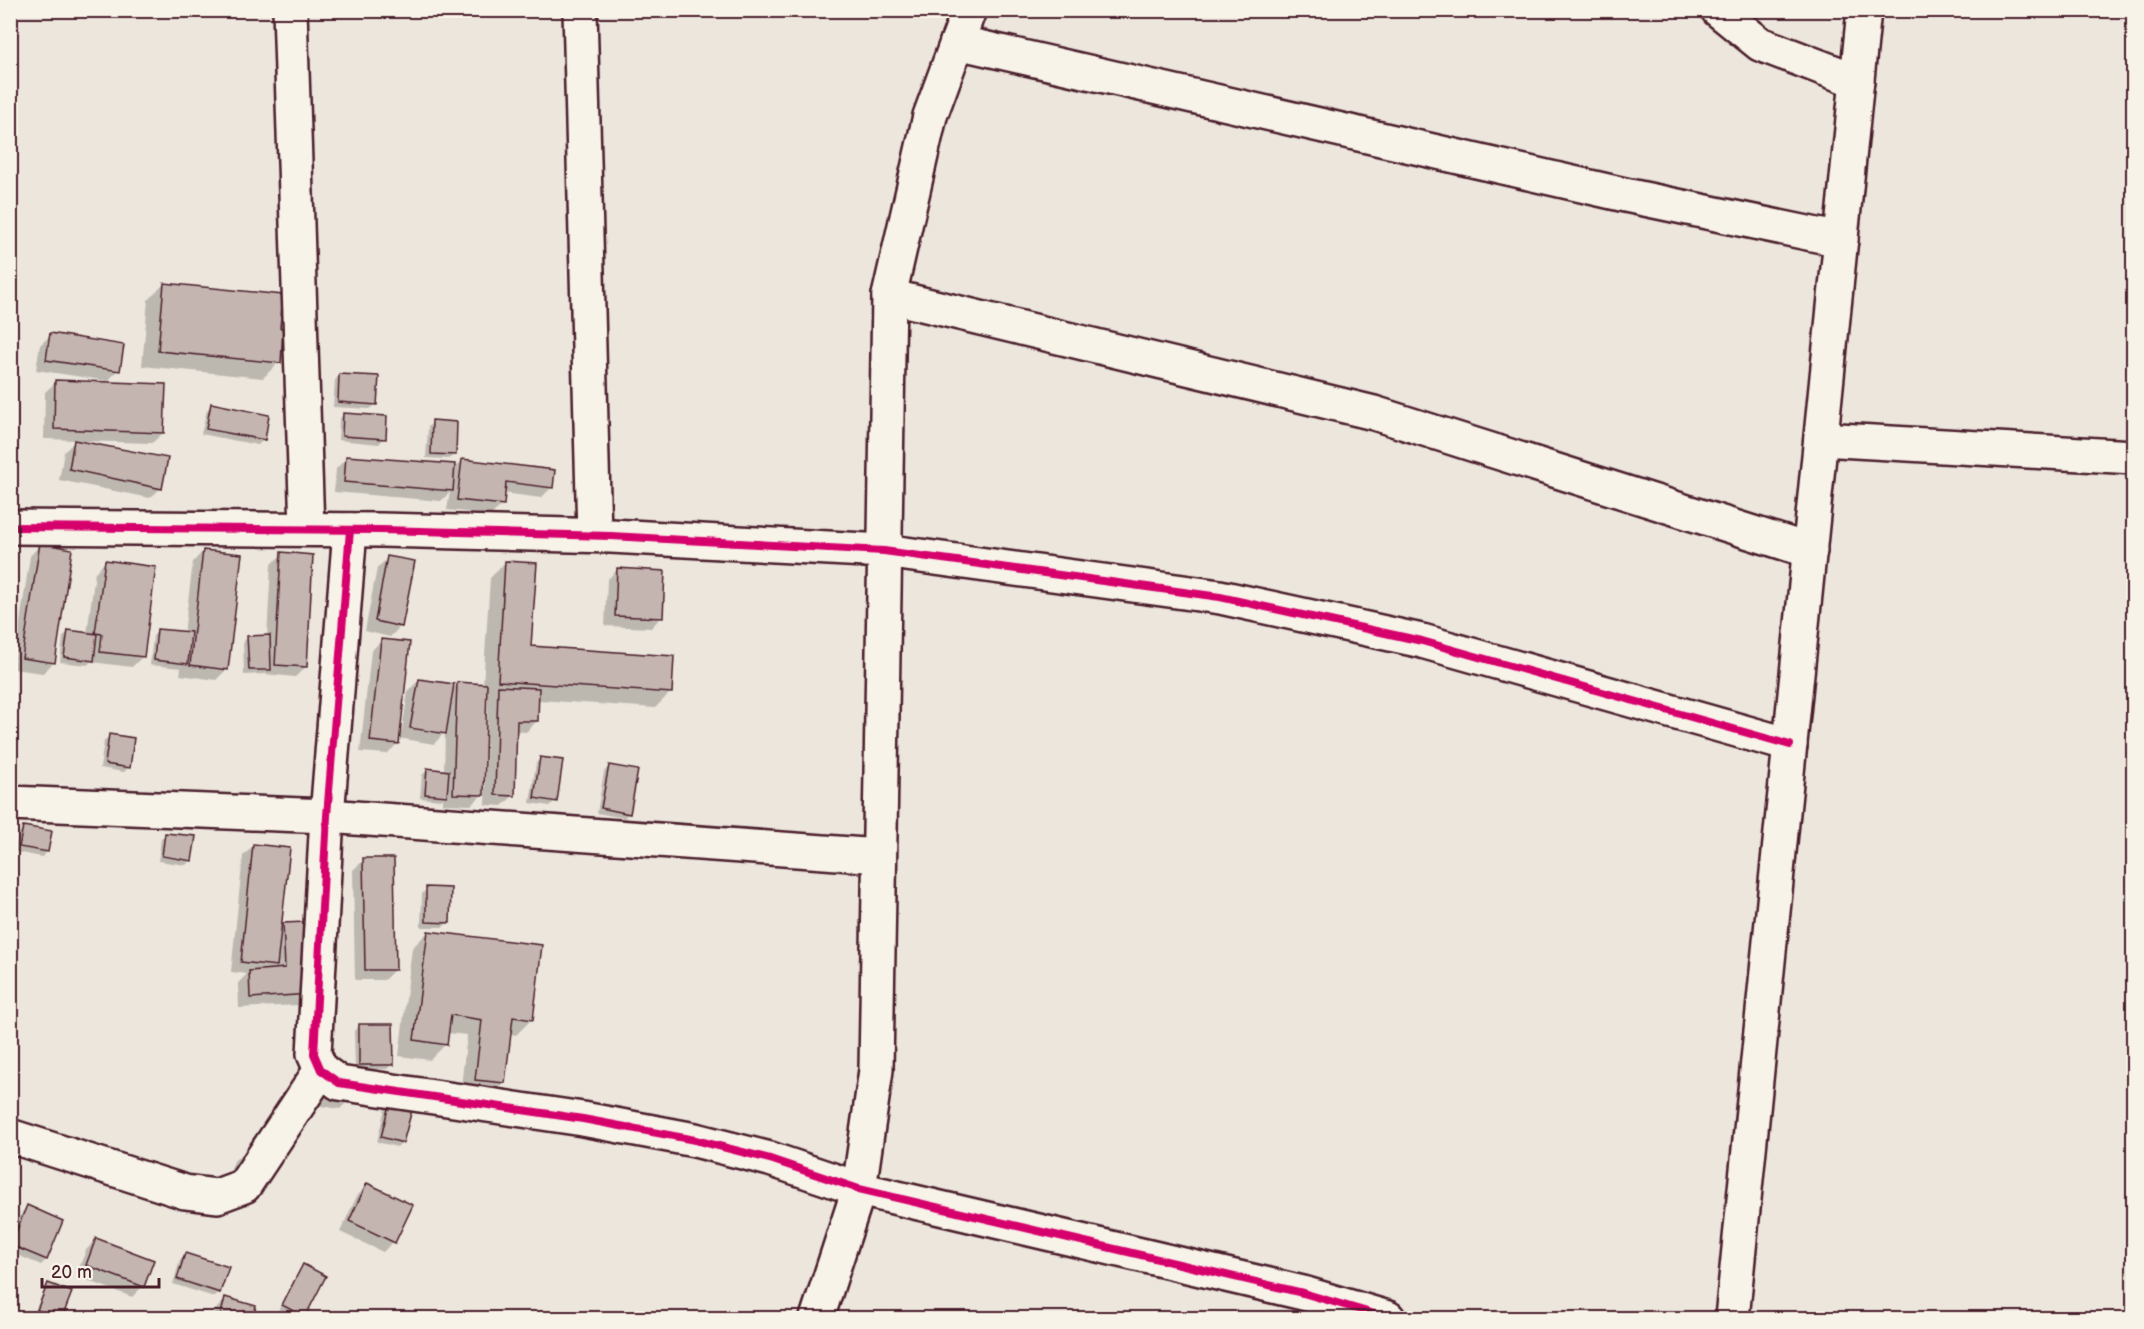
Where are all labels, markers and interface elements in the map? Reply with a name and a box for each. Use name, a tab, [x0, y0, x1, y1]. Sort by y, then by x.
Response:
scale bar	[42, 1251, 159, 1289]
text: 20 m	[51, 1262, 92, 1283]

